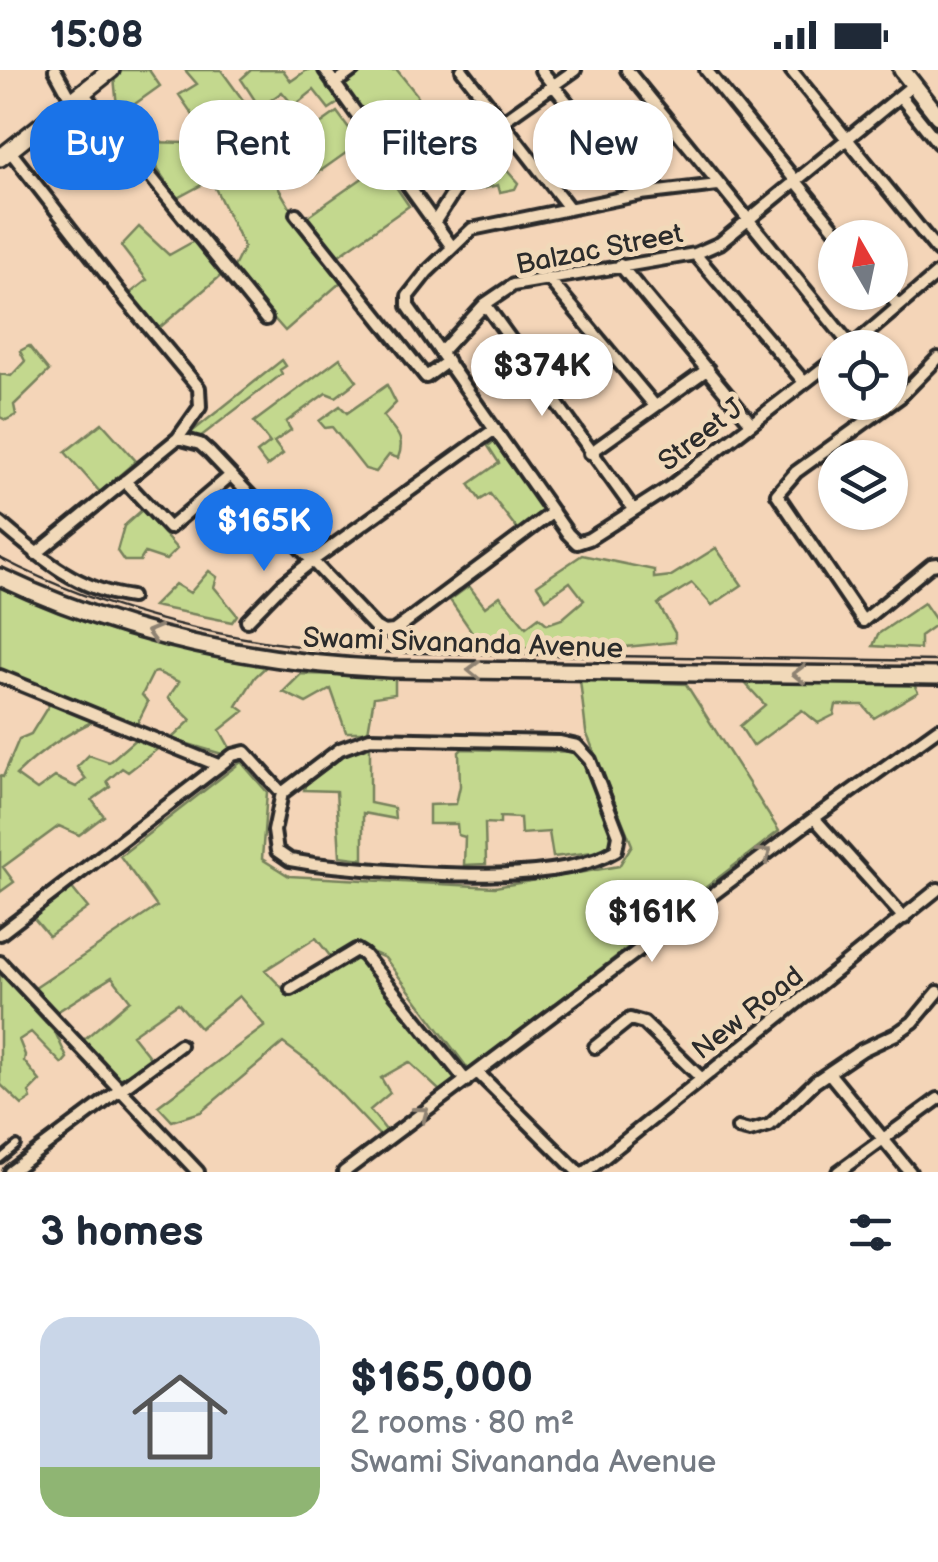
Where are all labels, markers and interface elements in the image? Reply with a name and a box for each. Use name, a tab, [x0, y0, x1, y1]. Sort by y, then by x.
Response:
text: 15:08	[50, 13, 144, 58]
chip: Buy	[30, 100, 159, 190]
chip: Rent	[179, 100, 325, 190]
chip: Filters	[345, 100, 513, 190]
chip: New	[533, 100, 673, 190]
street label: Balzac Street	[513, 217, 686, 282]
north arrow	[818, 220, 908, 310]
map controls	[818, 220, 908, 530]
button: locate	[818, 330, 908, 420]
pin: $374K	[472, 334, 612, 419]
text: $374K	[493, 347, 591, 386]
street label: Street J	[652, 391, 750, 478]
button: layers	[818, 440, 908, 530]
pin: $165K	[194, 489, 334, 574]
text: $165K	[217, 502, 311, 541]
street label: Swami Sivananda Avenue	[302, 621, 624, 666]
one-way arrow	[145, 624, 162, 645]
one-way arrow	[466, 659, 482, 681]
one-way arrow	[791, 663, 806, 685]
one-way arrow	[754, 849, 772, 866]
pin: $161K	[582, 880, 722, 965]
text: $161K	[607, 893, 697, 932]
street label: New Road	[686, 960, 810, 1067]
one-way arrow	[411, 1108, 429, 1125]
icon: filters	[843, 1205, 898, 1260]
text: 3 homes	[40, 1207, 203, 1258]
text: $165,000	[350, 1353, 533, 1404]
icon: home	[120, 1357, 240, 1477]
text: 2 rooms · 80 m²	[350, 1404, 574, 1443]
text: Swami Sivananda Avenue	[350, 1443, 716, 1482]

